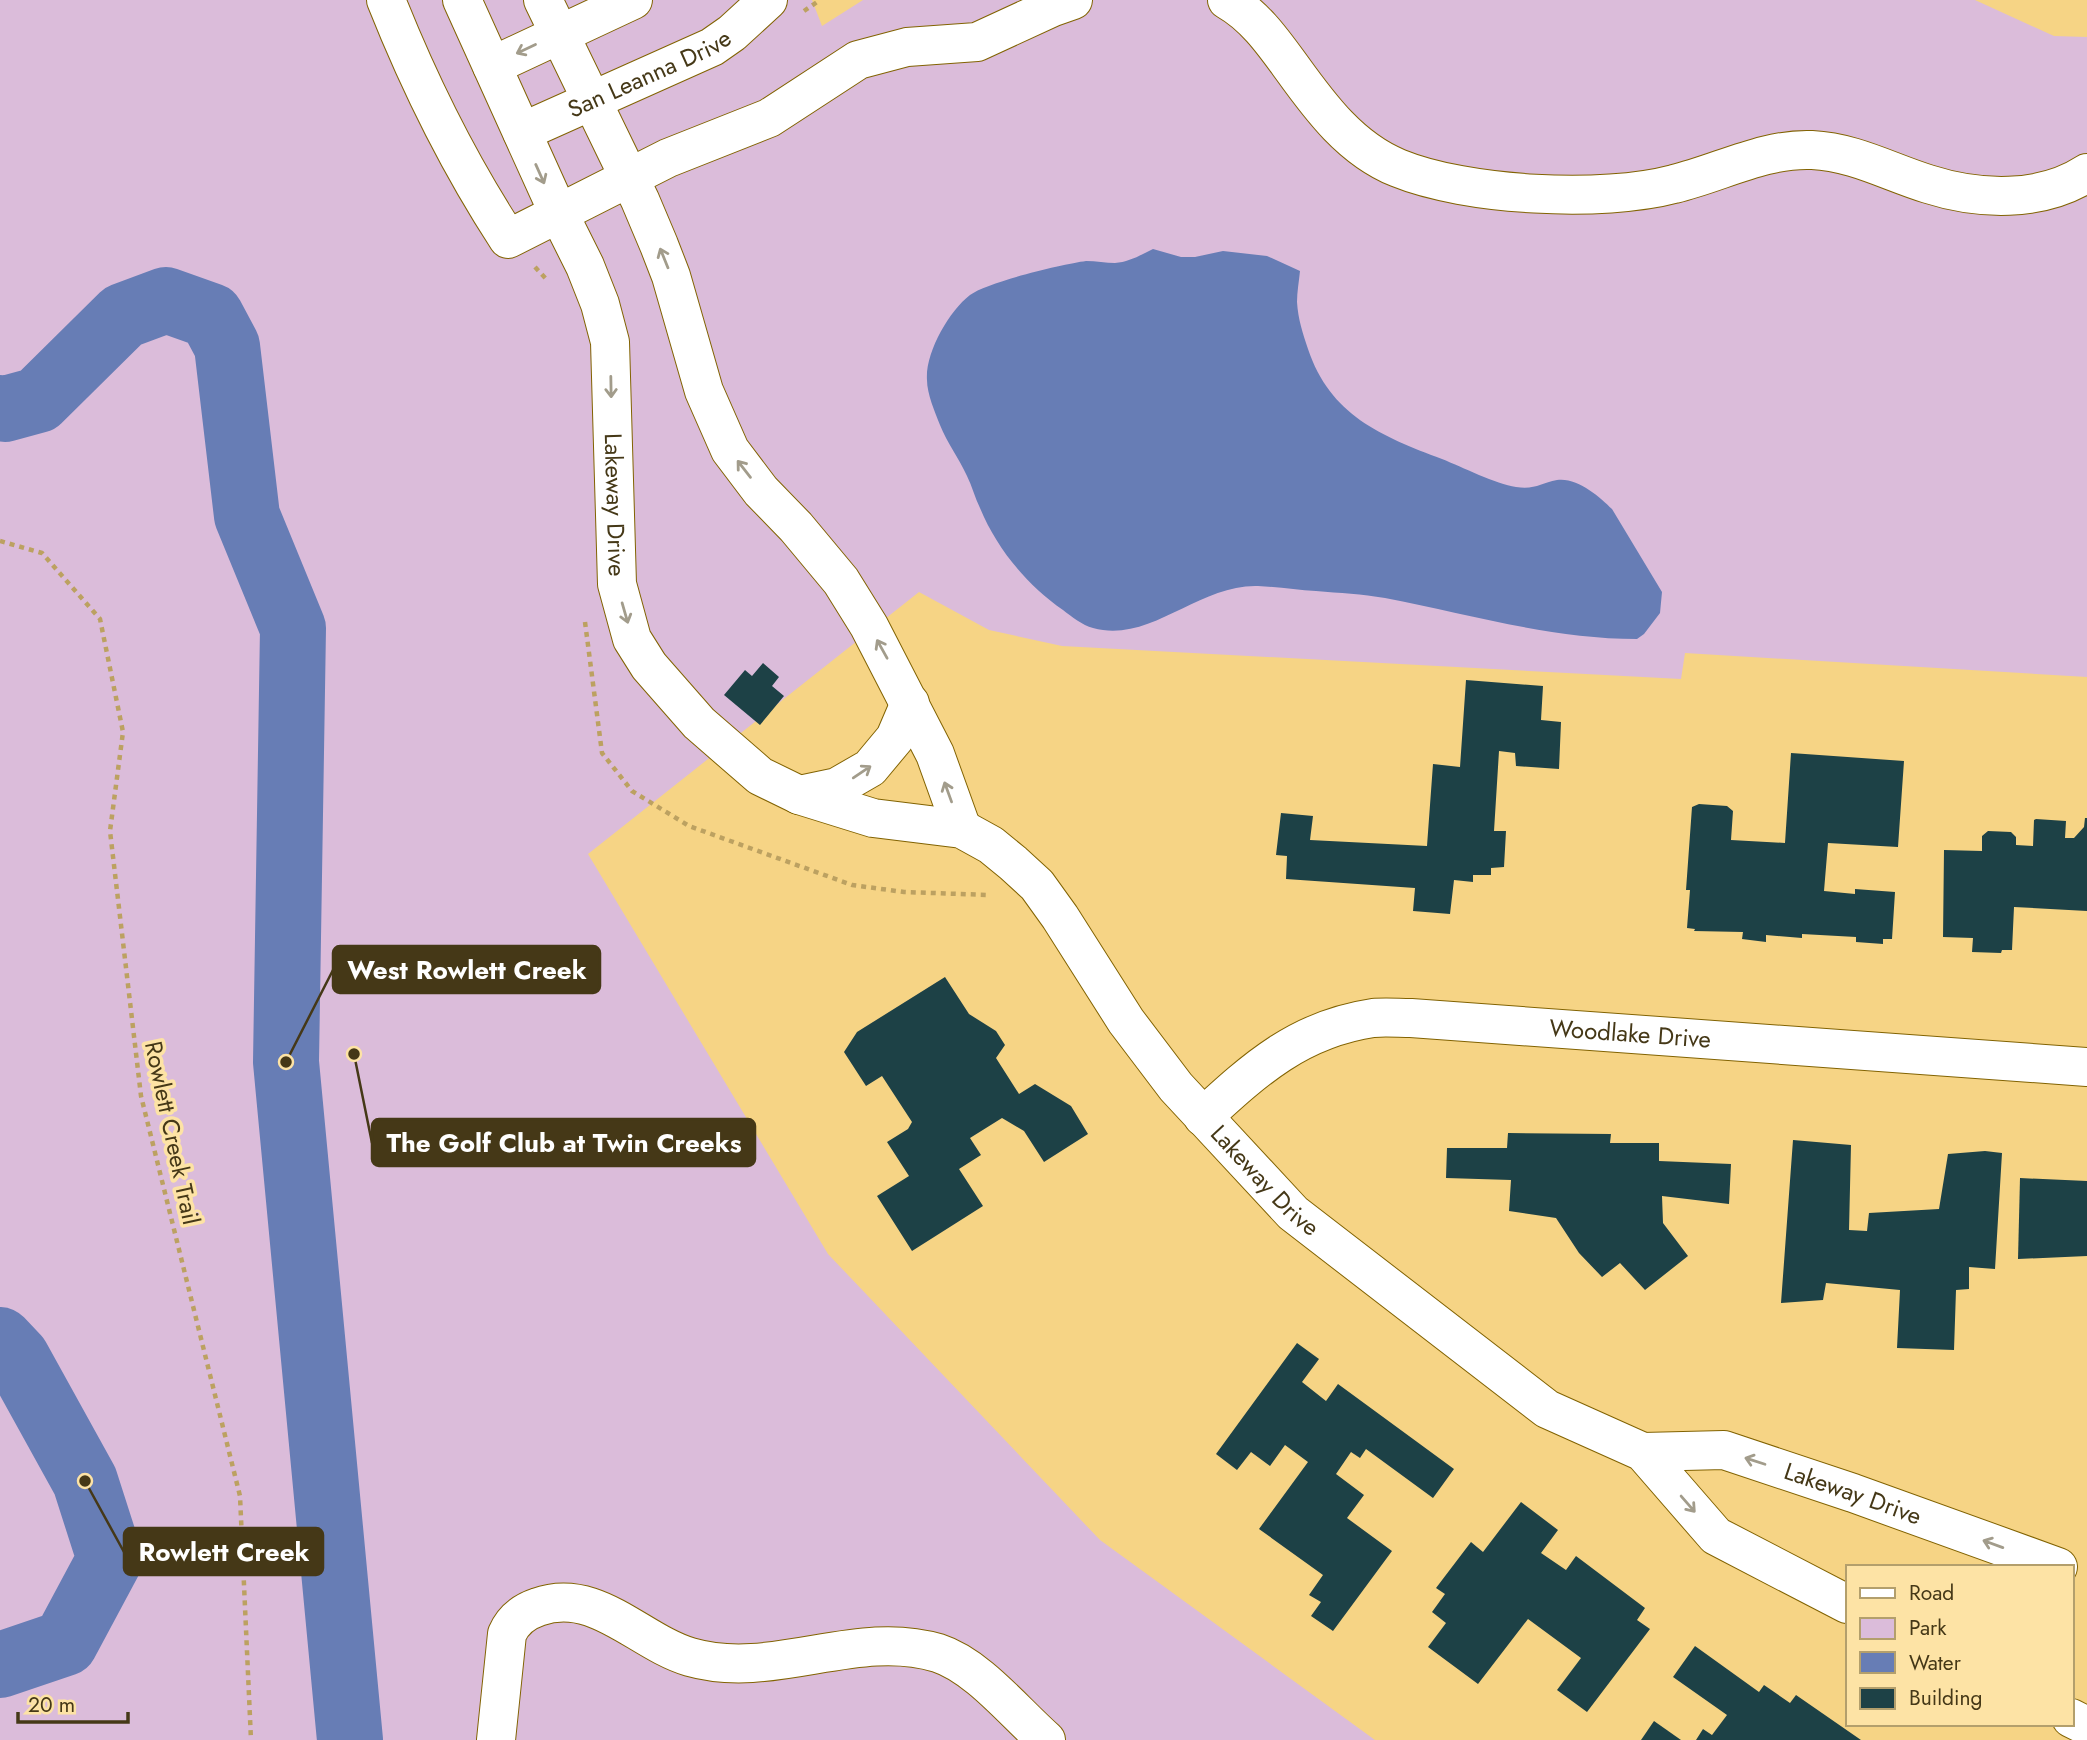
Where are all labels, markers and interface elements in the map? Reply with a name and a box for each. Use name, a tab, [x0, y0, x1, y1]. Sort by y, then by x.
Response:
street label: San Leanna Drive	[562, 21, 738, 126]
one-way arrow	[516, 43, 537, 57]
one-way arrow	[534, 163, 547, 184]
one-way arrow	[657, 248, 670, 269]
one-way arrow	[604, 375, 618, 398]
street label: Lakeway Drive	[596, 432, 635, 577]
one-way arrow	[737, 461, 752, 479]
one-way arrow	[619, 602, 632, 624]
one-way arrow	[875, 639, 888, 660]
one-way arrow	[852, 765, 871, 779]
one-way arrow	[941, 781, 953, 803]
callout: West Rowlett Creek	[333, 946, 600, 993]
text: West Rowlett Creek	[347, 951, 587, 989]
street label: Woodlake Drive	[1548, 1010, 1712, 1057]
street label: Rowlett Creek Trail	[136, 1038, 209, 1228]
street label: Lakeway Drive	[1203, 1117, 1327, 1244]
callout: The Golf Club at Twin Creeks	[372, 1119, 755, 1166]
text: The Golf Club at Twin Creeks	[386, 1124, 742, 1162]
street label: Lakeway Drive	[1780, 1453, 1927, 1533]
one-way arrow	[1745, 1454, 1767, 1466]
one-way arrow	[1680, 1495, 1696, 1513]
callout: Rowlett Creek	[124, 1528, 323, 1575]
text: Rowlett Creek	[138, 1533, 310, 1571]
one-way arrow	[1983, 1537, 2005, 1549]
legend	[1846, 1565, 2073, 1726]
text: Road	[1909, 1578, 1954, 1608]
text: Park	[1909, 1613, 1947, 1643]
text: Water	[1909, 1648, 1962, 1678]
scale bar	[18, 1680, 128, 1724]
text: Building	[1909, 1683, 1982, 1713]
text: 20 m	[28, 1690, 75, 1720]

